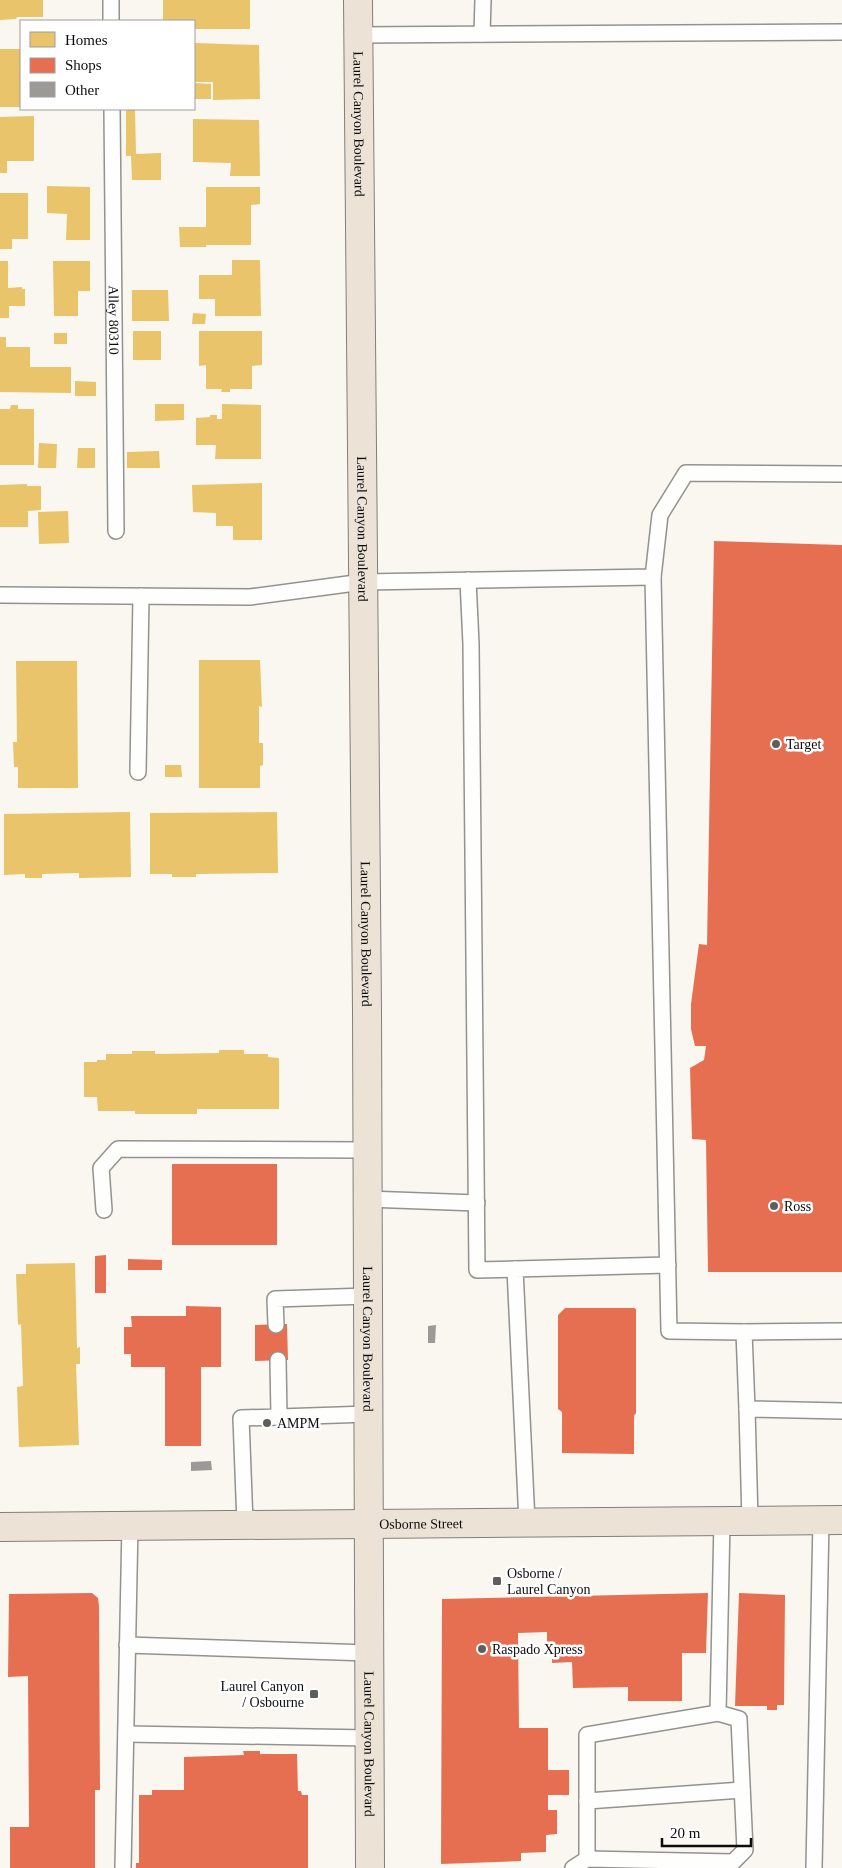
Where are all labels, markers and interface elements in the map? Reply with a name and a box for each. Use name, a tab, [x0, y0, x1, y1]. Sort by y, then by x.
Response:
legend	[20, 20, 195, 110]
text: Homes	[65, 32, 108, 48]
street label: Laurel Canyon Boulevard	[351, 51, 367, 197]
text: Shops	[65, 57, 102, 73]
text: Other	[65, 82, 99, 98]
street label: Alley 80310	[106, 285, 122, 355]
street label: Laurel Canyon Boulevard	[355, 456, 371, 602]
place label: Target	[786, 737, 821, 752]
marker: Target	[770, 738, 782, 750]
street label: Laurel Canyon Boulevard	[358, 861, 374, 1007]
place label: Ross	[784, 1199, 811, 1214]
marker: Ross	[768, 1200, 780, 1212]
street label: Laurel Canyon Boulevard	[360, 1266, 376, 1412]
place label: AMPM	[277, 1416, 320, 1431]
marker: AMPM	[261, 1417, 273, 1429]
street label: Osborne Street	[379, 1516, 463, 1531]
place label: Osborne / Laurel Canyon	[507, 1566, 591, 1597]
marker: Osborne / Laurel Canyon	[491, 1575, 503, 1587]
place label: Raspado Xpress	[492, 1642, 583, 1657]
marker: Raspado Xpress	[476, 1643, 488, 1655]
street label: Laurel Canyon Boulevard	[362, 1671, 377, 1817]
place label: Laurel Canyon / Osbourne	[220, 1679, 304, 1710]
marker: Laurel Canyon / Osbourne	[308, 1688, 320, 1700]
scale bar	[662, 1816, 751, 1848]
text: 20 m	[670, 1825, 701, 1841]

